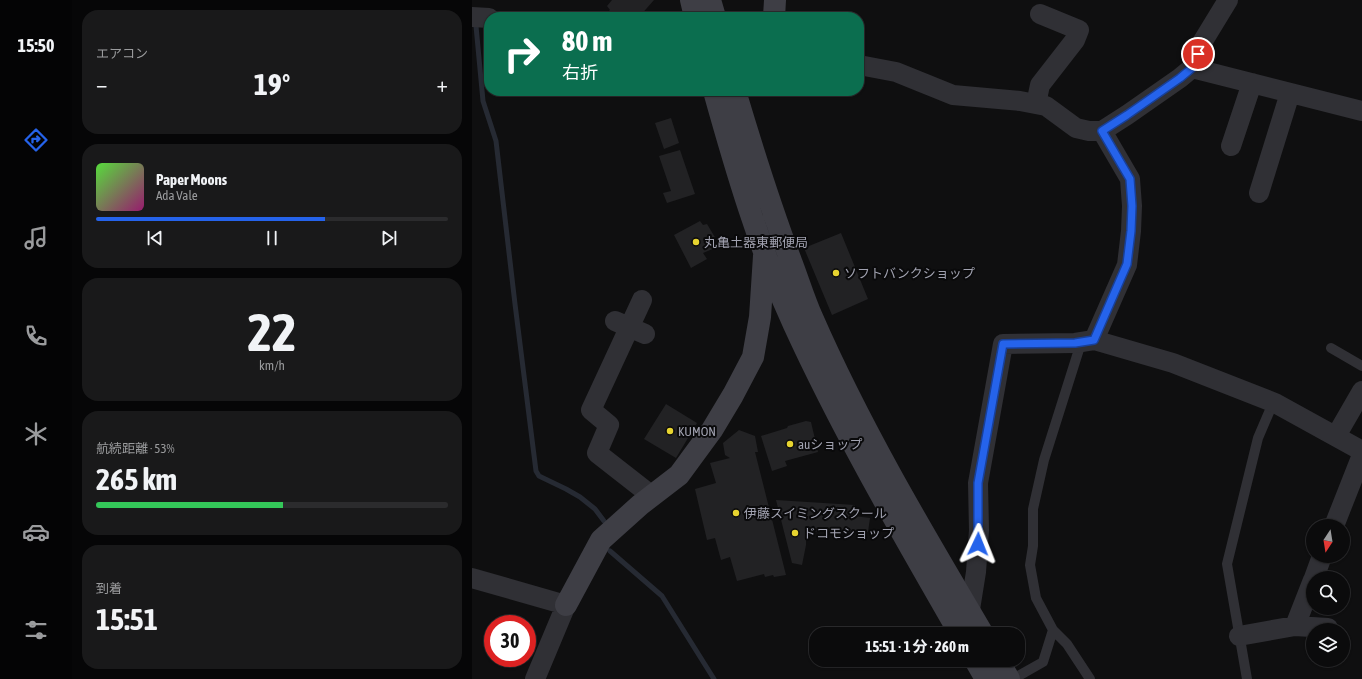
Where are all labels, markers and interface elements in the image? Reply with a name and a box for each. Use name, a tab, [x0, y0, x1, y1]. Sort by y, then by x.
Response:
text: 80 m	[562, 25, 612, 57]
icon: right	[496, 28, 548, 80]
text: 15:50	[17, 35, 55, 56]
pin	[1181, 37, 1215, 71]
icon: arrive	[1187, 43, 1209, 65]
text: エアコン	[96, 46, 148, 61]
text: 右折	[562, 62, 598, 83]
text: 19°	[254, 67, 290, 101]
text: −	[96, 71, 107, 97]
text: +	[437, 71, 448, 97]
icon: directions	[22, 126, 50, 154]
text: Paper Moons	[156, 171, 227, 188]
text: Ada Vale	[156, 188, 198, 203]
icon: music	[22, 224, 50, 252]
icon: previous	[144, 227, 166, 249]
icon: pause	[261, 227, 283, 249]
icon: next	[378, 227, 400, 249]
place label: 丸亀土器東郵便局	[704, 235, 808, 250]
marker: 丸亀土器東郵便局	[691, 237, 701, 247]
place label: ソフトバンクショップ	[844, 266, 975, 281]
marker: ソフトバンクショップ	[831, 268, 841, 278]
text: 22	[248, 302, 296, 362]
icon: phone	[22, 322, 50, 350]
text: km/h	[259, 358, 285, 373]
icon: climate	[22, 420, 50, 448]
place label: KUMON	[678, 424, 716, 439]
marker: KUMON	[665, 426, 675, 436]
place label: auショップ	[798, 437, 862, 452]
marker: auショップ	[785, 439, 795, 449]
text: 航続距離 · 53%	[96, 441, 175, 456]
text: 265 km	[96, 462, 177, 496]
place label: 伊藤スイミングスクール	[744, 506, 887, 521]
marker: 伊藤スイミングスクール	[731, 508, 741, 518]
icon: car	[22, 518, 50, 546]
north arrow	[1306, 519, 1350, 563]
map controls	[1306, 519, 1350, 667]
position arrow	[957, 523, 999, 565]
place label: ドコモショップ	[803, 526, 894, 541]
marker: ドコモショップ	[790, 528, 800, 538]
button: search	[1306, 571, 1350, 615]
text: 到着	[96, 581, 122, 596]
text: 15:51	[96, 602, 158, 636]
speed limit sign: 30	[484, 615, 536, 667]
icon: filters	[22, 616, 50, 644]
button: layers	[1306, 623, 1350, 667]
text: 15:51 · 1 分 · 260 m	[865, 638, 969, 655]

